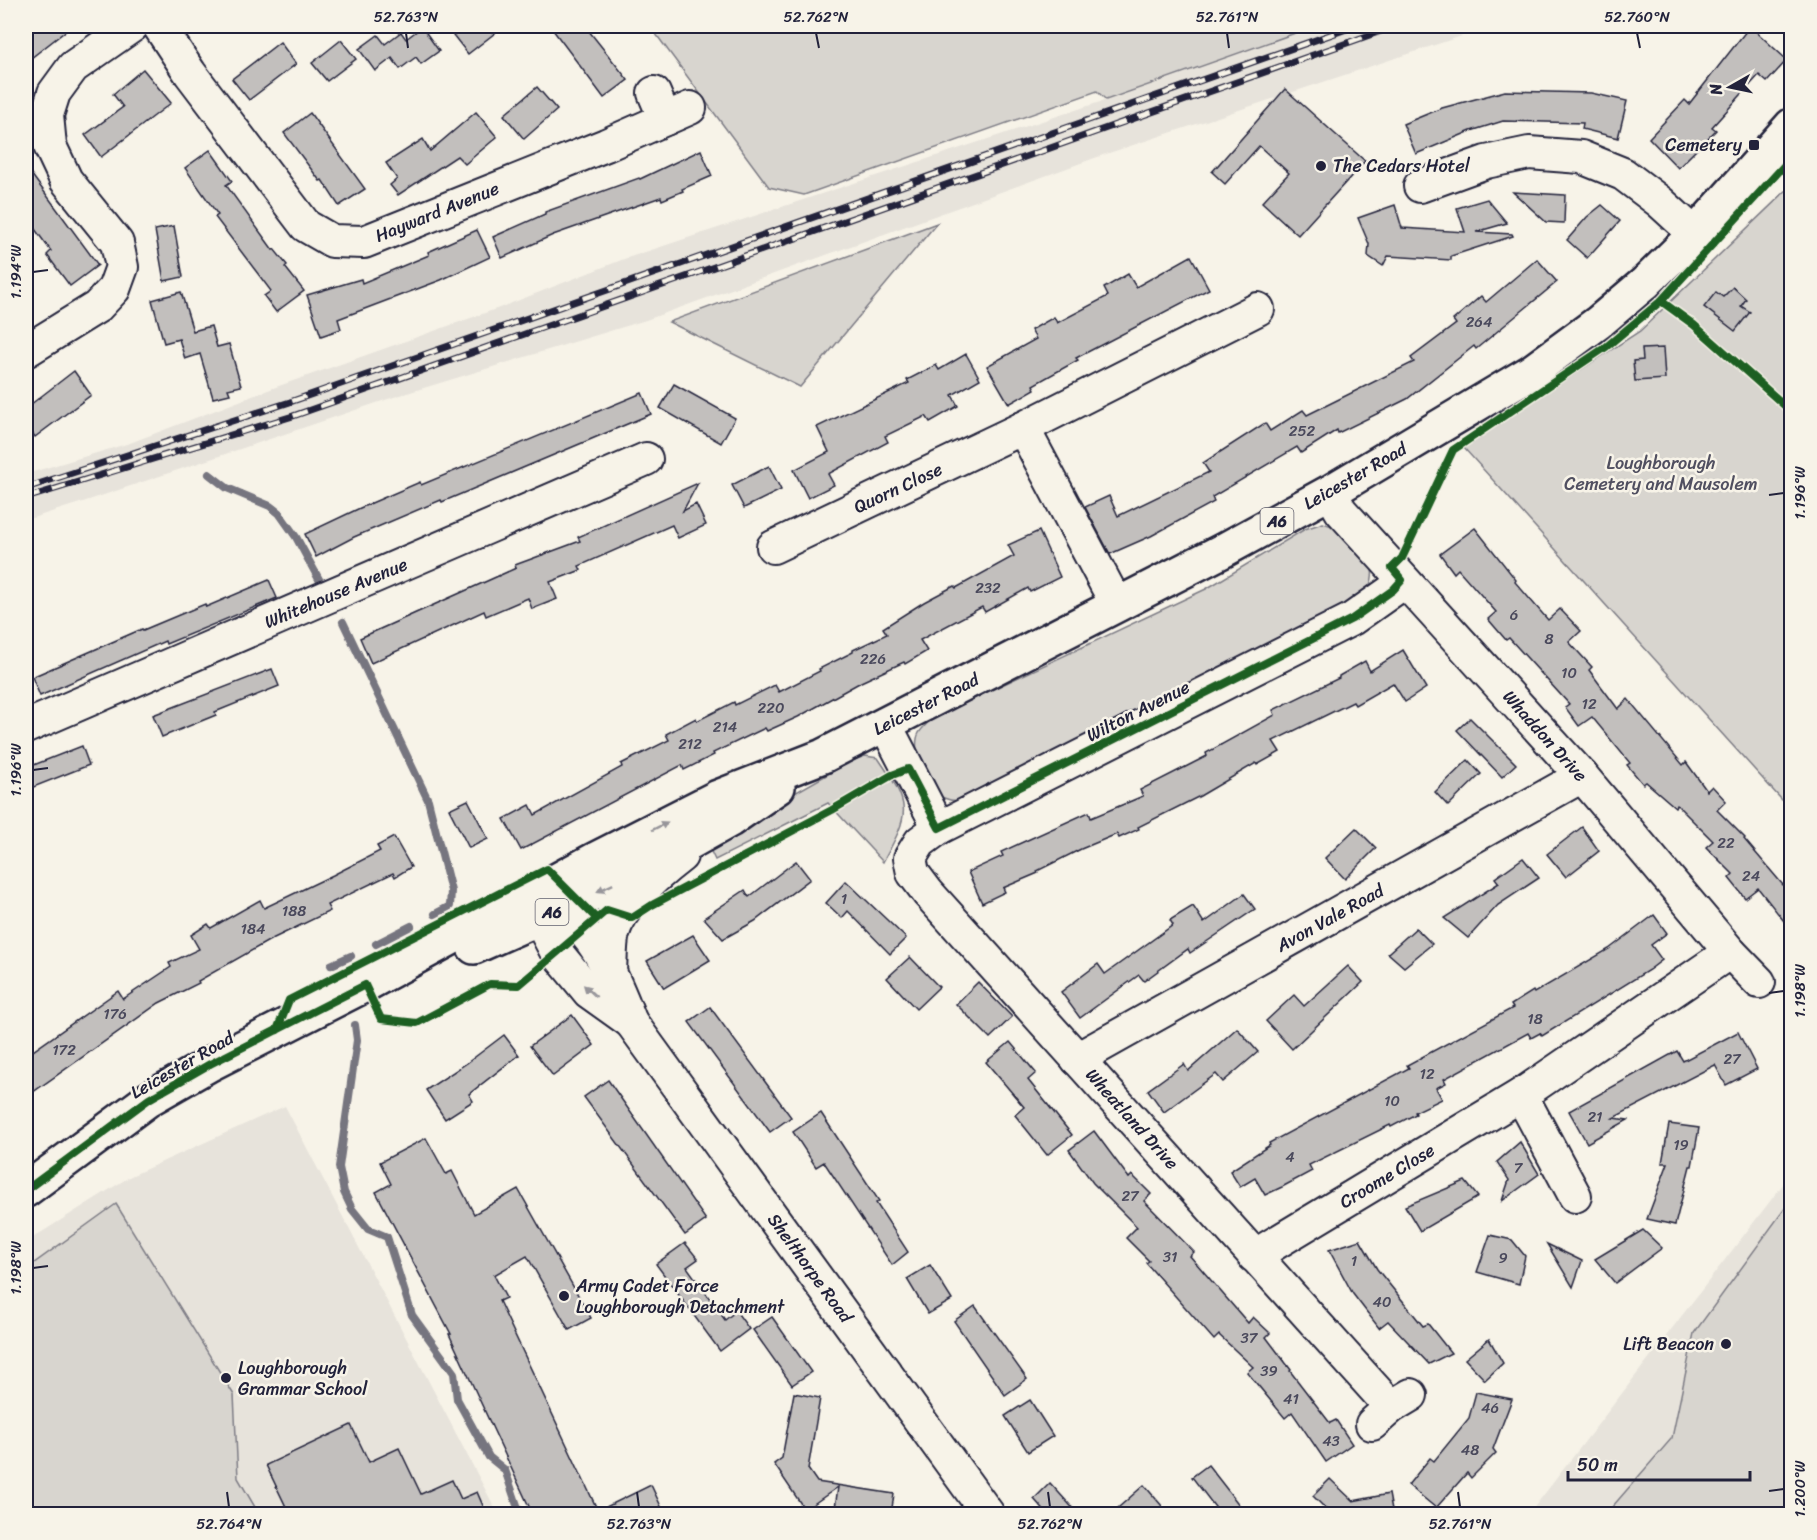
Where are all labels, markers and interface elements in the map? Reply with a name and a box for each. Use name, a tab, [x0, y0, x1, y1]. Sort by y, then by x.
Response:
text: 52.763°N	[374, 4, 439, 30]
text: 52.762°N	[784, 4, 849, 30]
text: 52.761°N	[1196, 4, 1259, 30]
text: 52.760°N	[1604, 4, 1670, 30]
north arrow	[1700, 57, 1760, 117]
text: N	[1700, 81, 1731, 98]
place label: Cemetery	[1665, 129, 1743, 161]
marker: Cemetery	[1747, 138, 1761, 152]
place label: The Cedars Hotel	[1333, 150, 1471, 182]
marker: The Cedars Hotel	[1314, 159, 1328, 173]
street label: Hayward Avenue	[370, 173, 504, 251]
text: 1.194°W	[3, 245, 29, 299]
house number: 264	[1466, 309, 1492, 335]
house number: 252	[1289, 418, 1316, 444]
street label: Leicester Road	[1297, 432, 1414, 519]
park label: Loughborough Cemetery and Mausolem	[1564, 447, 1758, 500]
street label: Quorn Close	[848, 453, 948, 523]
text: 1.196°W	[1787, 466, 1813, 520]
road number: A6	[1260, 508, 1294, 534]
street label: Whitehouse Avenue	[259, 548, 413, 638]
house number: 232	[975, 575, 1001, 601]
house number: 6	[1510, 602, 1518, 628]
house number: 8	[1544, 626, 1554, 652]
house number: 226	[860, 646, 886, 672]
house number: 10	[1561, 660, 1577, 686]
street label: Leicester Road	[867, 663, 986, 745]
street label: Wilton Avenue	[1080, 671, 1196, 751]
street label: Whaddon Drive	[1494, 682, 1596, 790]
house number: 12	[1581, 691, 1597, 717]
house number: 220	[758, 695, 784, 721]
house number: 214	[713, 714, 737, 740]
house number: 212	[678, 731, 702, 757]
text: 1.196°W	[3, 743, 29, 797]
one-way arrow	[652, 821, 669, 831]
house number: 22	[1717, 830, 1735, 856]
house number: 24	[1742, 863, 1760, 889]
street label: Avon Vale Road	[1269, 874, 1391, 961]
one-way arrow	[597, 884, 614, 893]
house number: 1	[841, 886, 847, 912]
house number: 188	[282, 898, 306, 924]
road number: A6	[536, 899, 568, 925]
house number: 184	[241, 916, 265, 942]
text: 1.198°W	[1787, 964, 1813, 1018]
one-way arrow	[583, 984, 598, 998]
house number: 176	[103, 1001, 127, 1027]
house number: 18	[1527, 1006, 1543, 1032]
street label: Leicester Road	[124, 1021, 241, 1108]
house number: 172	[52, 1037, 76, 1063]
house number: 27	[1723, 1046, 1742, 1072]
street label: Wheatland Drive	[1077, 1061, 1187, 1177]
house number: 12	[1419, 1061, 1435, 1087]
house number: 10	[1384, 1088, 1400, 1114]
house number: 21	[1587, 1104, 1603, 1130]
house number: 19	[1673, 1132, 1689, 1158]
street label: Croome Close	[1333, 1135, 1441, 1217]
house number: 4	[1285, 1144, 1295, 1170]
house number: 7	[1514, 1155, 1524, 1181]
house number: 27	[1121, 1183, 1140, 1209]
street label: Shelthorpe Road	[759, 1206, 862, 1331]
text: 1.198°W	[3, 1241, 29, 1295]
house number: 31	[1163, 1244, 1177, 1270]
house number: 9	[1498, 1245, 1508, 1271]
house number: 1	[1351, 1248, 1357, 1274]
place label: Army Cadet Force Loughborough Detachment	[575, 1270, 785, 1323]
marker: Army Cadet Force Loughborough Detachment	[557, 1289, 571, 1303]
house number: 40	[1373, 1289, 1391, 1315]
house number: 37	[1241, 1325, 1259, 1351]
place label: Lift Beacon	[1623, 1328, 1714, 1360]
marker: Lift Beacon	[1719, 1337, 1733, 1351]
place label: Loughborough Grammar School	[238, 1352, 368, 1405]
house number: 39	[1260, 1358, 1278, 1384]
marker: Loughborough Grammar School	[219, 1371, 233, 1385]
house number: 41	[1283, 1386, 1299, 1412]
house number: 46	[1481, 1395, 1499, 1421]
house number: 43	[1322, 1428, 1340, 1454]
house number: 48	[1461, 1437, 1479, 1463]
scale bar	[1568, 1444, 1750, 1482]
text: 50 m	[1577, 1449, 1618, 1481]
text: 1.200°W	[1787, 1460, 1813, 1517]
text: 52.764°N	[196, 1511, 262, 1537]
text: 52.763°N	[607, 1511, 672, 1537]
text: 52.762°N	[1018, 1511, 1083, 1537]
text: 52.761°N	[1429, 1511, 1492, 1537]

